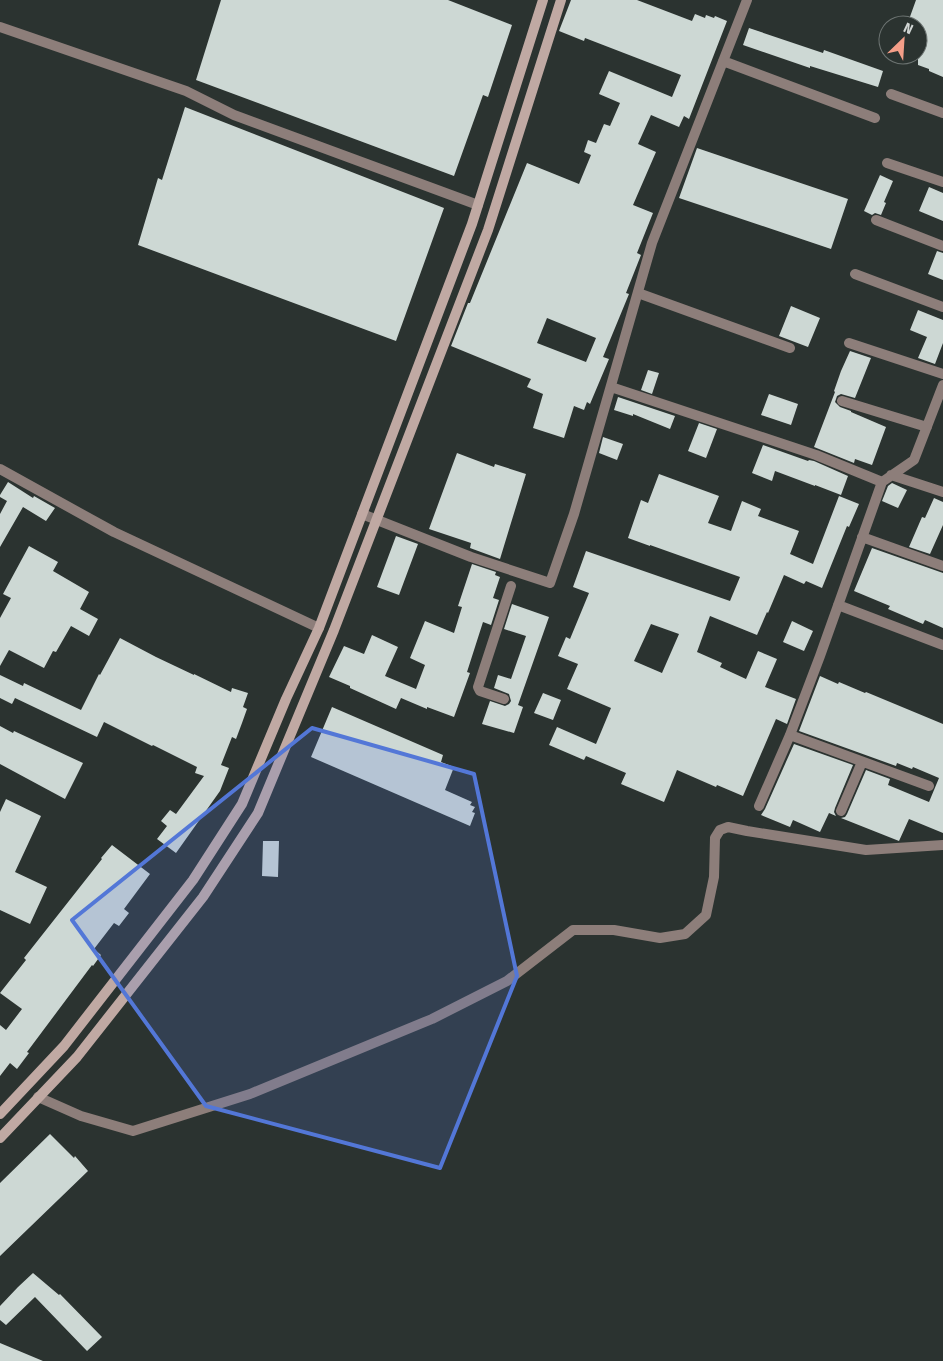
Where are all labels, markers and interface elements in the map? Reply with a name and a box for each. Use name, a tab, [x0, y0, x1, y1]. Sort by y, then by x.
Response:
north arrow	[878, 15, 928, 65]
text: N	[901, 19, 916, 38]

